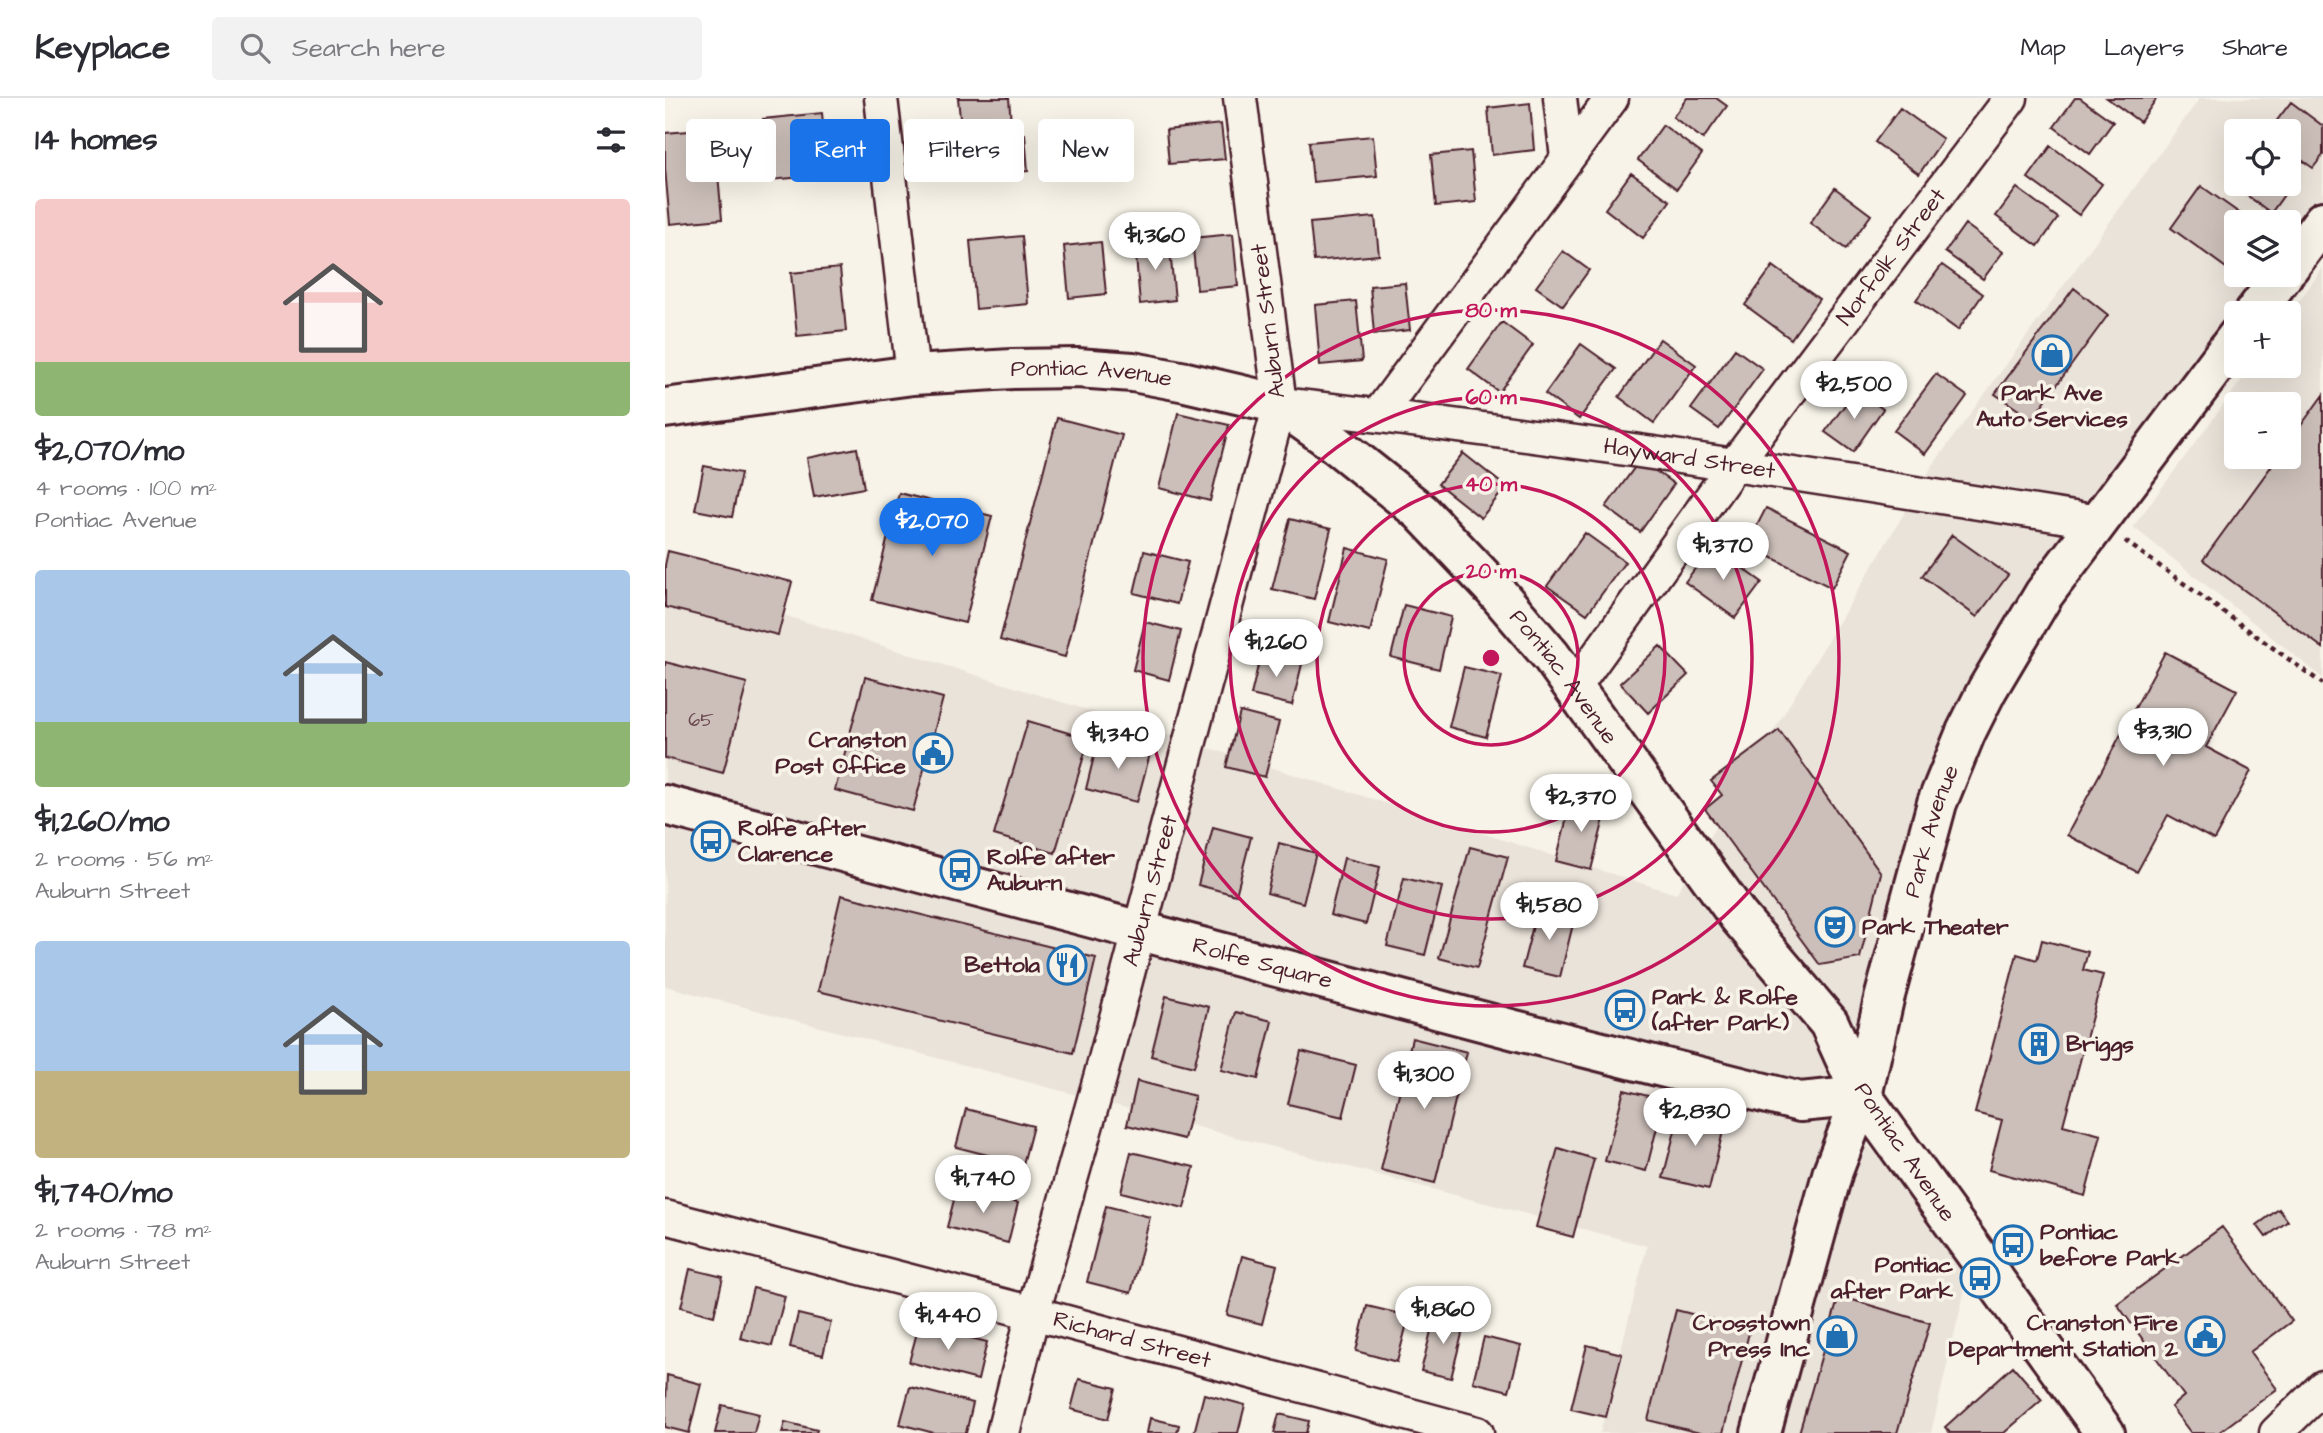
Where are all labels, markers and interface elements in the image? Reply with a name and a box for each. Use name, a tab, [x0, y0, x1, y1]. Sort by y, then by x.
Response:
search box	[212, 17, 702, 80]
text: Keyplace	[35, 25, 170, 71]
icon: search	[236, 29, 274, 67]
text: Search here	[292, 30, 445, 66]
text: Map	[2021, 31, 2066, 65]
text: Layers	[2104, 31, 2184, 65]
text: Share	[2222, 31, 2288, 65]
text: 14 homes	[35, 119, 158, 161]
chip: Buy	[686, 119, 776, 182]
chip: Rent	[790, 119, 890, 182]
chip: Filters	[904, 119, 1024, 182]
chip: New	[1038, 119, 1134, 182]
map controls	[2224, 119, 2301, 469]
button: locate	[2224, 119, 2301, 196]
icon: filters	[592, 121, 630, 159]
street label: Norfolk Street	[1829, 181, 1954, 332]
button: layers	[2224, 210, 2301, 287]
pin: $1,360	[1098, 212, 1212, 272]
text: $1,360	[1125, 219, 1185, 251]
street label: Auburn Street	[1243, 241, 1293, 400]
icon: home	[270, 245, 396, 371]
text: 80 m	[1465, 296, 1517, 325]
button: +	[2224, 301, 2301, 378]
shop icon: Park Ave Auto Services	[2031, 334, 2073, 376]
street label: Pontiac Avenue	[1010, 352, 1175, 395]
pin: $2,500	[1797, 362, 1911, 421]
text: $2,500	[1816, 368, 1892, 400]
place label: Park Ave Auto Services	[1976, 377, 2128, 435]
text: 60 m	[1465, 383, 1517, 412]
button: −	[2224, 392, 2301, 469]
text: $2,070/mo	[35, 430, 184, 472]
street label: Hayward Street	[1601, 430, 1778, 487]
text: 40 m	[1465, 470, 1518, 499]
text: 4 rooms · 100 m²	[35, 472, 217, 504]
pin: $2,070	[875, 498, 989, 558]
text: Pontiac Avenue	[35, 504, 197, 536]
text: $2,070	[895, 505, 969, 537]
pin: $1,370	[1666, 522, 1780, 582]
text: $1,370	[1693, 529, 1753, 561]
text: 20 m	[1465, 557, 1517, 586]
street label: Pontiac Avenue	[1502, 602, 1626, 751]
icon: home	[270, 616, 396, 742]
pin: $1,260	[1219, 620, 1333, 679]
text: $1,260	[1245, 626, 1307, 658]
centre of rings	[1479, 646, 1503, 670]
house number: 65	[688, 707, 714, 734]
pin: $3,310	[2106, 708, 2220, 768]
pin: $1,340	[1061, 712, 1175, 771]
text: $3,310	[2134, 715, 2192, 747]
text: $1,340	[1087, 718, 1149, 750]
place label: Cranston Post Office	[775, 724, 907, 782]
public building icon: Cranston Post Office	[912, 732, 954, 774]
street label: Park Avenue	[1896, 760, 1967, 901]
pin: $2,370	[1524, 774, 1638, 834]
text: $2,370	[1546, 781, 1616, 813]
text: $1,260/mo	[35, 801, 170, 843]
street label: Auburn Street	[1115, 811, 1186, 970]
place label: Rolfe after Clarence	[738, 812, 866, 870]
bus stop icon: Rolfe after Clarence	[690, 820, 732, 862]
place label: Rolfe after Auburn	[987, 841, 1115, 899]
text: 2 rooms · 56 m²	[35, 843, 213, 875]
bus stop icon: Rolfe after Auburn	[939, 849, 981, 891]
text: Auburn Street	[35, 875, 190, 907]
pin: $1,580	[1492, 882, 1606, 942]
text: $1,580	[1516, 889, 1582, 921]
theatre icon: Park Theater	[1814, 906, 1856, 948]
place label: Park Theater	[1862, 911, 2009, 943]
street label: Rolfe Square	[1189, 929, 1336, 997]
restaurant icon: Bettola	[1046, 944, 1088, 986]
place label: Bettola	[964, 949, 1040, 981]
place label: Park & Rolfe (after Park)	[1651, 981, 1799, 1039]
icon: home	[270, 987, 396, 1113]
bus stop icon: Park & Rolfe (after Park)	[1604, 989, 1646, 1031]
building icon: Briggs	[2018, 1023, 2060, 1065]
place label: Briggs	[2066, 1028, 2134, 1061]
pin: $1,300	[1367, 1052, 1481, 1111]
text: $1,300	[1394, 1058, 1454, 1090]
street label: Pontiac Avenue	[1846, 1076, 1964, 1228]
pin: $2,830	[1638, 1088, 1752, 1148]
text: $2,830	[1659, 1095, 1731, 1127]
pin: $1,740	[926, 1156, 1040, 1215]
text: $1,740	[951, 1162, 1015, 1194]
text: $1,740/mo	[35, 1172, 173, 1214]
text: 2 rooms · 78 m²	[35, 1214, 212, 1246]
place label: Pontiac before Park	[2040, 1216, 2180, 1274]
bus stop icon: Pontiac before Park	[1992, 1224, 2034, 1266]
text: Auburn Street	[35, 1246, 190, 1278]
place label: Pontiac after Park	[1830, 1249, 1954, 1307]
bus stop icon: Pontiac after Park	[1959, 1257, 2001, 1299]
pin: $1,860	[1386, 1286, 1500, 1346]
pin: $1,440	[891, 1292, 1005, 1352]
text: $1,860	[1411, 1293, 1475, 1325]
text: $1,440	[915, 1299, 981, 1331]
street label: Richard Street	[1050, 1303, 1215, 1377]
place label: Crosstown Press Inc	[1693, 1307, 1810, 1365]
place label: Cranston Fire Department Station 2	[1948, 1307, 2179, 1365]
shop icon: Crosstown Press Inc	[1816, 1315, 1858, 1357]
public building icon: Cranston Fire Department Station 2	[2184, 1315, 2226, 1357]

